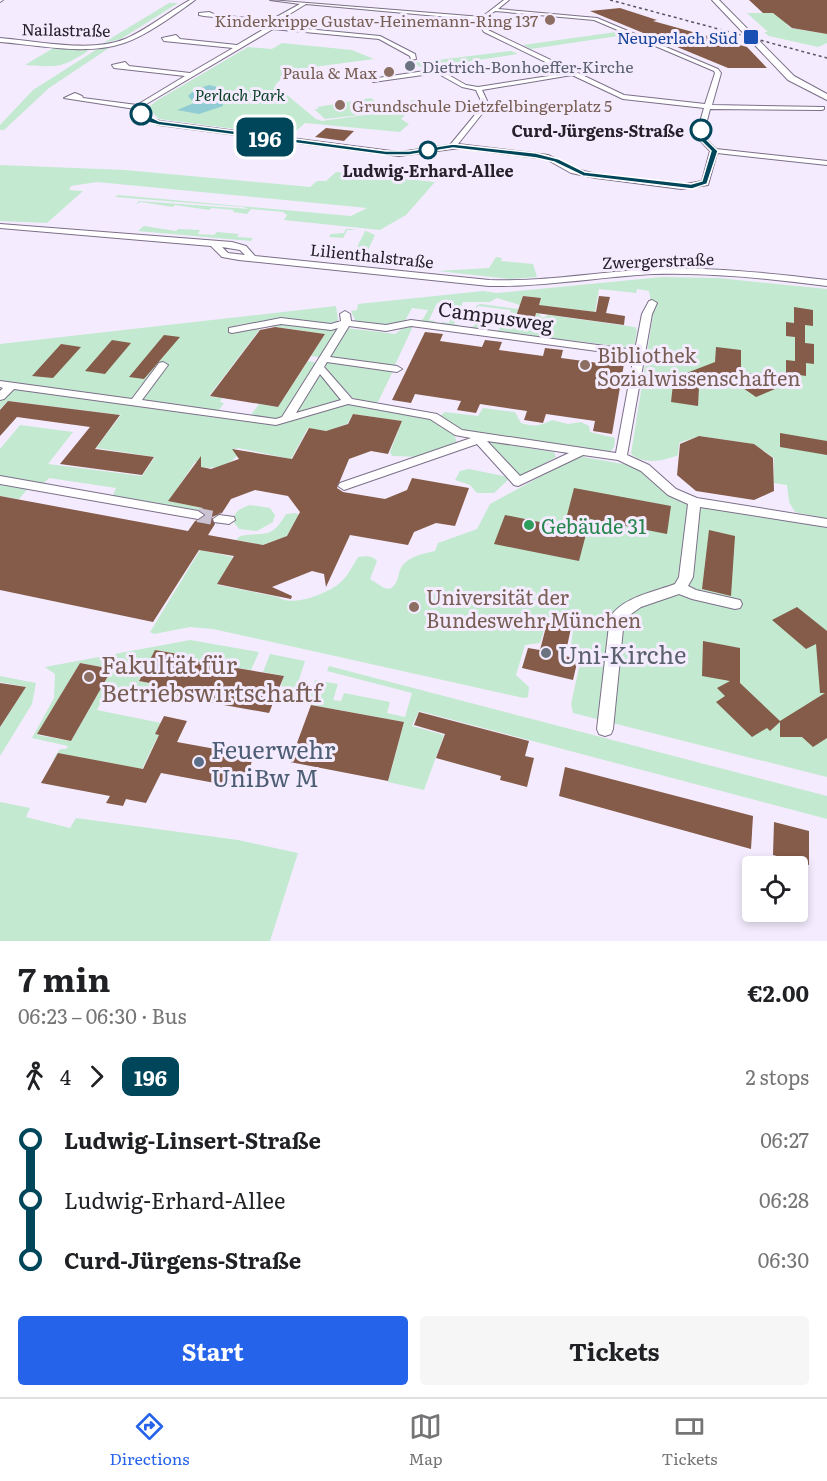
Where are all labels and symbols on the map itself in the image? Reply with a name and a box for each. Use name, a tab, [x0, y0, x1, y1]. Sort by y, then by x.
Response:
place label: Kinderkrippe Gustav-Heinemann-Ring 137	[214, 8, 538, 32]
marker: Kinderkrippe Gustav-Heinemann-Ring 137	[543, 13, 557, 27]
street label: Nailastraße	[21, 16, 111, 42]
place label: Neuperlach Süd	[617, 25, 738, 49]
marker: Neuperlach Süd	[742, 28, 760, 46]
place label: Dietrich-Bonhoeffer-Kirche	[422, 54, 634, 78]
marker: Dietrich-Bonhoeffer-Kirche	[403, 59, 417, 73]
place label: Paula & Max	[282, 60, 378, 84]
marker: Paula & Max	[382, 65, 396, 79]
park label: Perlach Park	[195, 82, 286, 106]
place label: Grundschule Dietzfelbingerplatz 5	[352, 93, 612, 117]
marker: Grundschule Dietzfelbingerplatz 5	[333, 98, 347, 112]
unlabelled marker	[130, 103, 152, 125]
line badge: 196	[230, 118, 300, 156]
place label: Curd-Jürgens-Straße	[511, 118, 684, 142]
marker: Curd-Jürgens-Straße	[690, 119, 712, 141]
marker: Ludwig-Erhard-Allee	[419, 141, 437, 159]
place label: Ludwig-Erhard-Allee	[342, 158, 514, 182]
street label: Lilienthalstraße	[309, 237, 435, 273]
street label: Zwergerstraße	[602, 246, 714, 274]
street label: Campusweg	[436, 292, 556, 338]
place label: Bibliothek Sozialwissenschaften	[597, 339, 800, 392]
marker: Bibliothek Sozialwissenschaften	[578, 358, 592, 372]
place label: Gebäude 31	[541, 510, 646, 540]
marker: Gebäude 31	[522, 518, 536, 532]
place label: Universität der Bundeswehr München	[426, 581, 641, 634]
marker: Universität der Bundeswehr München	[407, 600, 421, 614]
place label: Uni-Kirche	[558, 636, 687, 671]
place label: Fakultät für Betriebswirtschaftf	[101, 646, 324, 709]
marker: Uni-Kirche	[539, 646, 553, 660]
marker: Fakultät für Betriebswirtschaftf	[82, 670, 96, 684]
place label: Feuerwehr UniBw M	[211, 731, 336, 794]
marker: Feuerwehr UniBw M	[192, 755, 206, 769]

